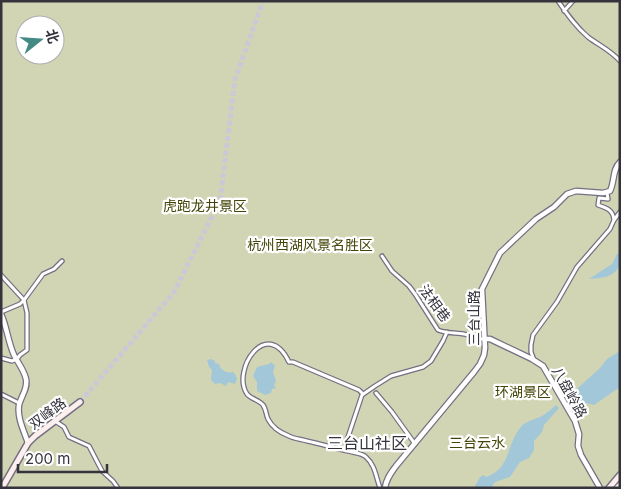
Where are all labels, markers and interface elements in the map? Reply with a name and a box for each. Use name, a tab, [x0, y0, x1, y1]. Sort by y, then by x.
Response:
north arrow	[15, 15, 65, 65]
text: 北	[43, 27, 63, 45]
park label: 虎跑龙井景区	[163, 197, 247, 214]
park label: 杭州西湖风景名胜区	[247, 236, 373, 253]
street label: 法相巷	[416, 281, 454, 325]
street label: 三台山路	[465, 290, 482, 346]
street label: 八盘岭路	[549, 363, 591, 421]
park label: 环湖景区	[495, 383, 551, 400]
street label: 双峰路	[25, 394, 69, 432]
district label: 三台山社区	[327, 433, 407, 453]
park label: 三台云水	[449, 434, 505, 451]
scale bar	[18, 442, 106, 474]
text: 200 m	[25, 449, 70, 468]

